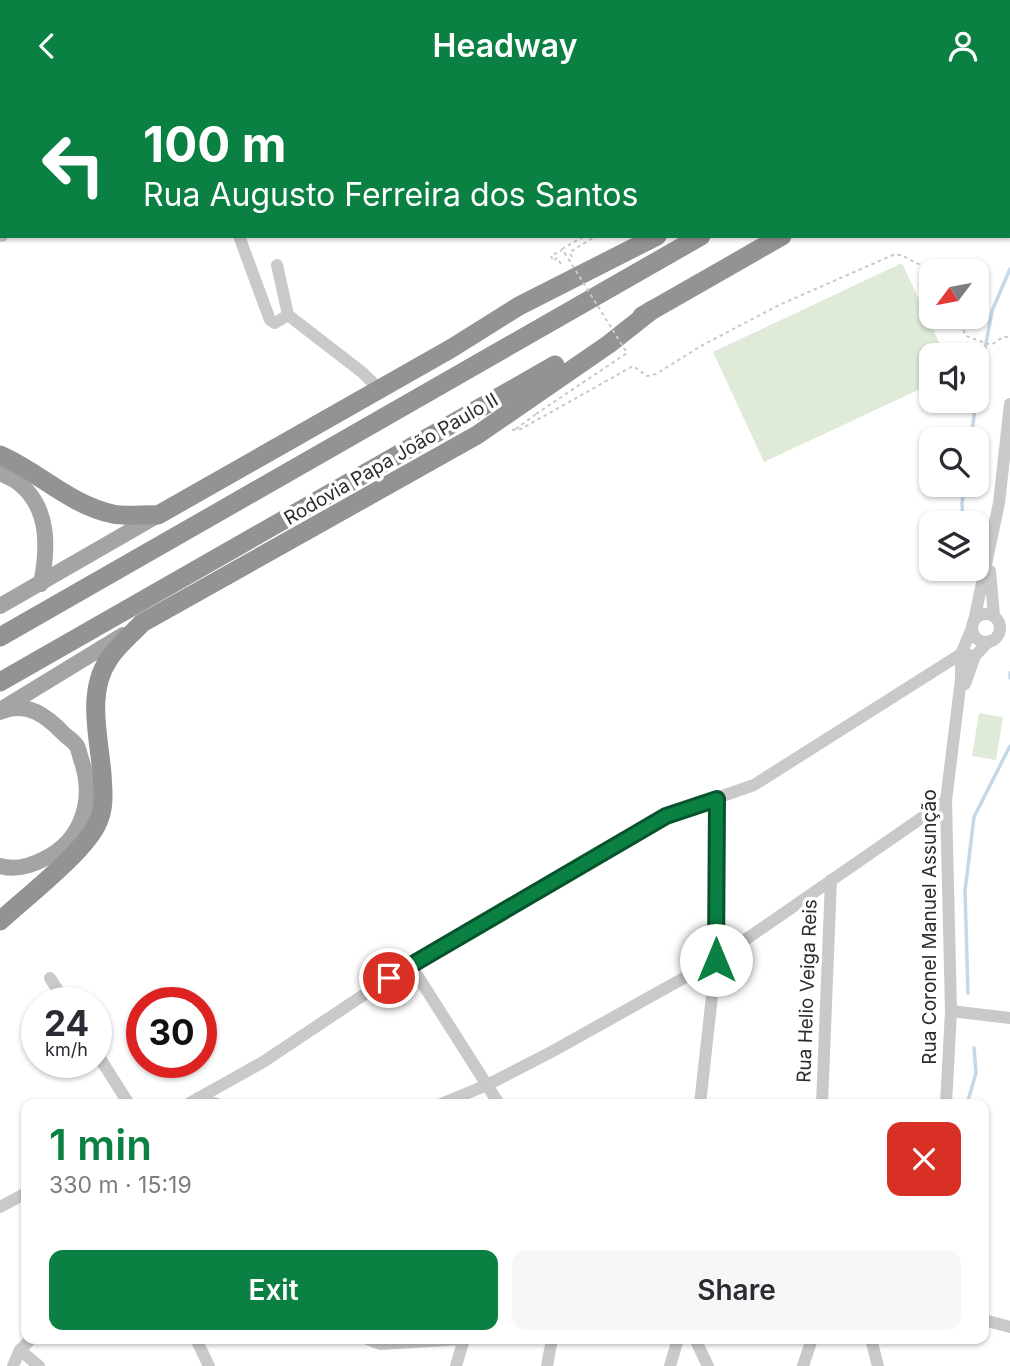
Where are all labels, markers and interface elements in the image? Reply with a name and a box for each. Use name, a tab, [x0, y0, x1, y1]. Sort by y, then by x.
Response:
text: Headway	[433, 26, 577, 65]
icon: back	[28, 27, 66, 65]
icon: person	[944, 27, 982, 65]
text: 100 m	[143, 115, 287, 174]
icon: left	[28, 119, 119, 210]
text: Rua Augusto Ferreira dos Santos	[143, 175, 638, 214]
north arrow	[919, 259, 989, 329]
map controls	[919, 259, 989, 581]
button: sound	[919, 343, 989, 413]
street label: Rodovia Papa João Paulo II	[280, 388, 502, 530]
button: search	[919, 427, 989, 497]
button: layers	[919, 511, 989, 581]
street label: Rua Coronel Manuel Assunção	[918, 789, 941, 1065]
street label: Rua Helio Veiga Reis	[792, 899, 822, 1083]
position arrow	[679, 923, 753, 997]
pin	[359, 948, 419, 1008]
icon: arrive	[370, 959, 408, 997]
speed limit sign: 30	[126, 987, 217, 1078]
text: 24	[44, 1002, 89, 1044]
text: km/h	[45, 1039, 88, 1060]
text: 1 min	[49, 1119, 152, 1170]
button: close	[887, 1122, 961, 1196]
text: 330 m · 15:19	[49, 1171, 192, 1199]
button: Exit	[49, 1250, 498, 1330]
button: Share	[512, 1250, 961, 1330]

